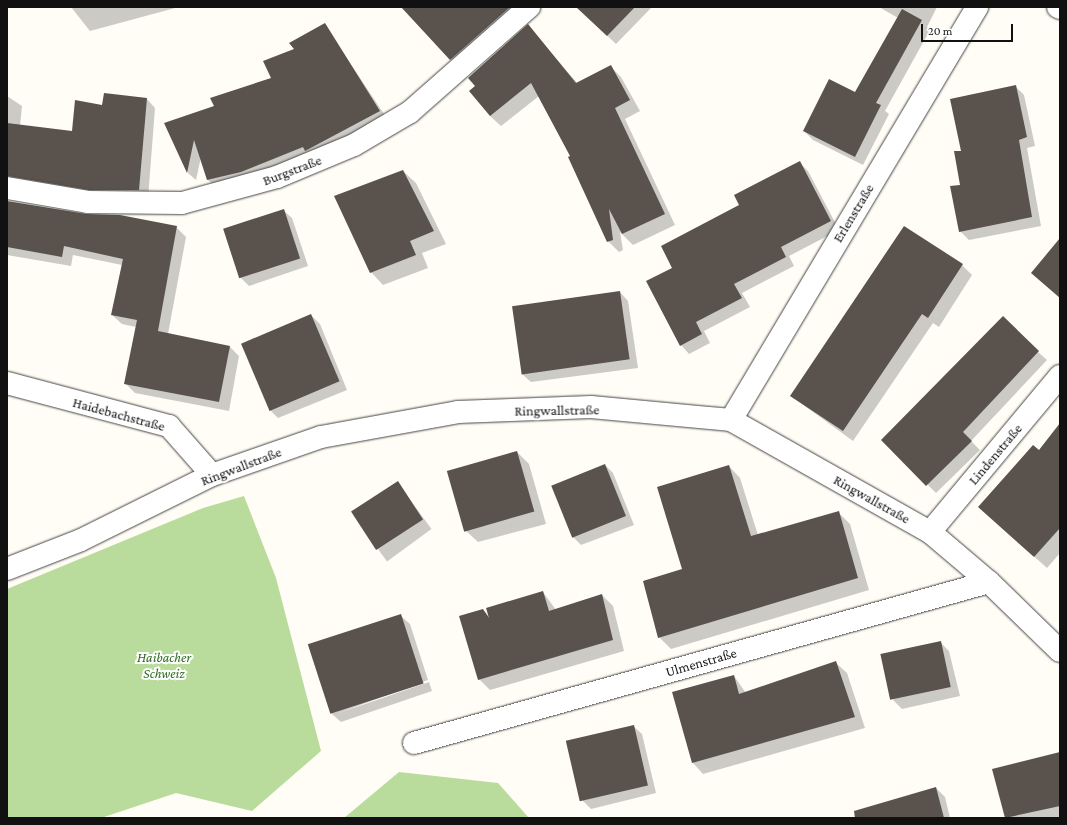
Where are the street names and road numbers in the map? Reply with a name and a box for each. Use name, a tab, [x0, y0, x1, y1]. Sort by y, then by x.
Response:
street label: Burgstraße	[260, 151, 324, 189]
street label: Erlenstraße	[829, 181, 877, 245]
street label: Haidebachstraße	[71, 394, 167, 434]
street label: Ringwallstraße	[514, 401, 600, 419]
street label: Lindenstraße	[965, 420, 1025, 488]
street label: Ringwallstraße	[198, 443, 284, 489]
street label: Ringwallstraße	[831, 471, 913, 527]
street label: Ulmenstraße	[664, 644, 738, 680]

